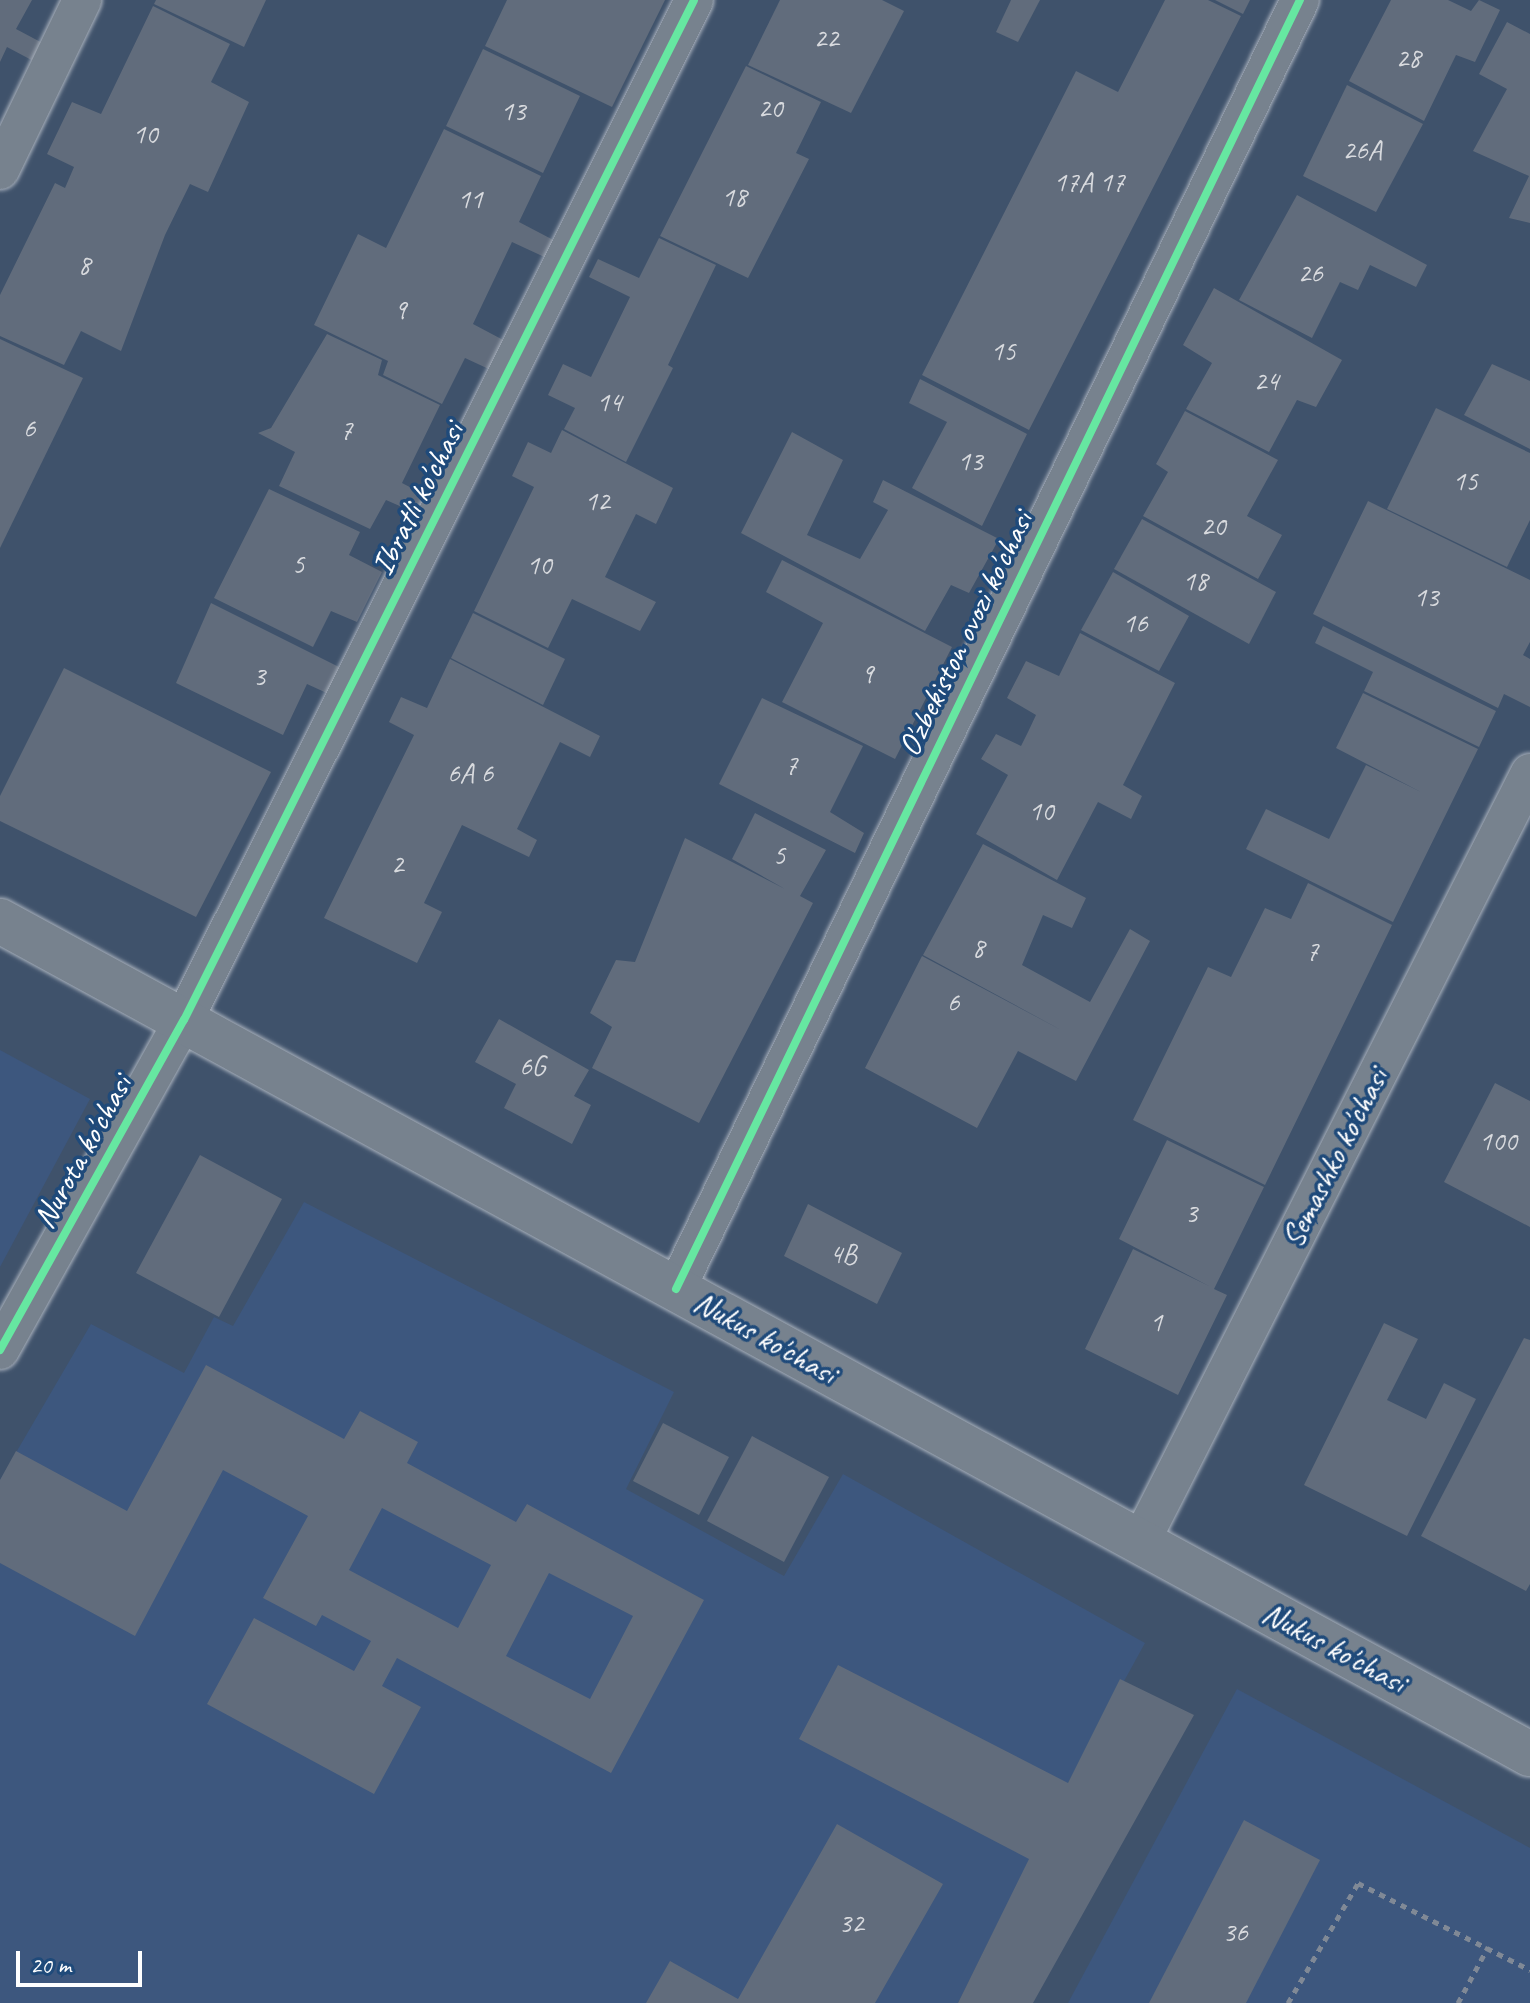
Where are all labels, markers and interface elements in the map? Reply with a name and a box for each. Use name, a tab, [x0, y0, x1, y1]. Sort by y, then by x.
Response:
house number: 22	[813, 21, 839, 55]
house number: 28	[1395, 41, 1421, 75]
house number: 20	[757, 91, 783, 125]
house number: 13	[500, 94, 526, 128]
house number: 10	[132, 117, 158, 151]
house number: 26A	[1342, 133, 1382, 167]
house number: 17A 17	[1053, 165, 1125, 199]
house number: 18	[721, 180, 747, 214]
house number: 11	[457, 182, 483, 216]
house number: 8	[78, 248, 90, 282]
house number: 26	[1297, 256, 1323, 290]
house number: 9	[394, 293, 406, 327]
house number: 15	[990, 334, 1016, 368]
house number: 24	[1253, 364, 1279, 398]
house number: 14	[596, 385, 622, 419]
house number: 6	[23, 411, 35, 445]
house number: 7	[340, 413, 352, 447]
street label: Ibratli ko'chasi	[363, 416, 473, 582]
house number: 13	[957, 444, 983, 478]
house number: 15	[1452, 464, 1478, 498]
house number: 12	[584, 484, 610, 518]
street label: O'zbekiston ovozi ko'chasi	[890, 505, 1042, 763]
house number: 20	[1200, 509, 1226, 543]
house number: 5	[292, 547, 304, 581]
house number: 10	[526, 548, 552, 582]
house number: 18	[1182, 564, 1208, 598]
house number: 13	[1413, 580, 1439, 614]
house number: 16	[1122, 606, 1148, 640]
house number: 9	[861, 657, 873, 691]
house number: 3	[253, 659, 265, 693]
house number: 7	[785, 748, 797, 782]
house number: 6A 6	[447, 756, 493, 790]
house number: 10	[1028, 794, 1054, 828]
house number: 5	[773, 838, 785, 872]
house number: 2	[391, 847, 403, 881]
house number: 8	[972, 931, 984, 965]
house number: 7	[1306, 934, 1318, 968]
house number: 6	[947, 985, 959, 1019]
house number: 6G	[519, 1049, 545, 1083]
street label: Semashko ko'chasi	[1273, 1062, 1397, 1254]
street label: Nurota ko'chasi	[25, 1069, 141, 1235]
house number: 100	[1479, 1124, 1517, 1158]
house number: 3	[1185, 1196, 1197, 1230]
house number: 4B	[829, 1237, 857, 1271]
street label: Nukus ko'chasi	[687, 1283, 843, 1393]
house number: 1	[1150, 1305, 1162, 1339]
street label: Nukus ko'chasi	[1256, 1594, 1412, 1702]
house number: 32	[838, 1906, 864, 1940]
house number: 36	[1222, 1915, 1248, 1949]
scale bar	[20, 1935, 146, 1985]
text: 20 m	[30, 1950, 71, 1980]

